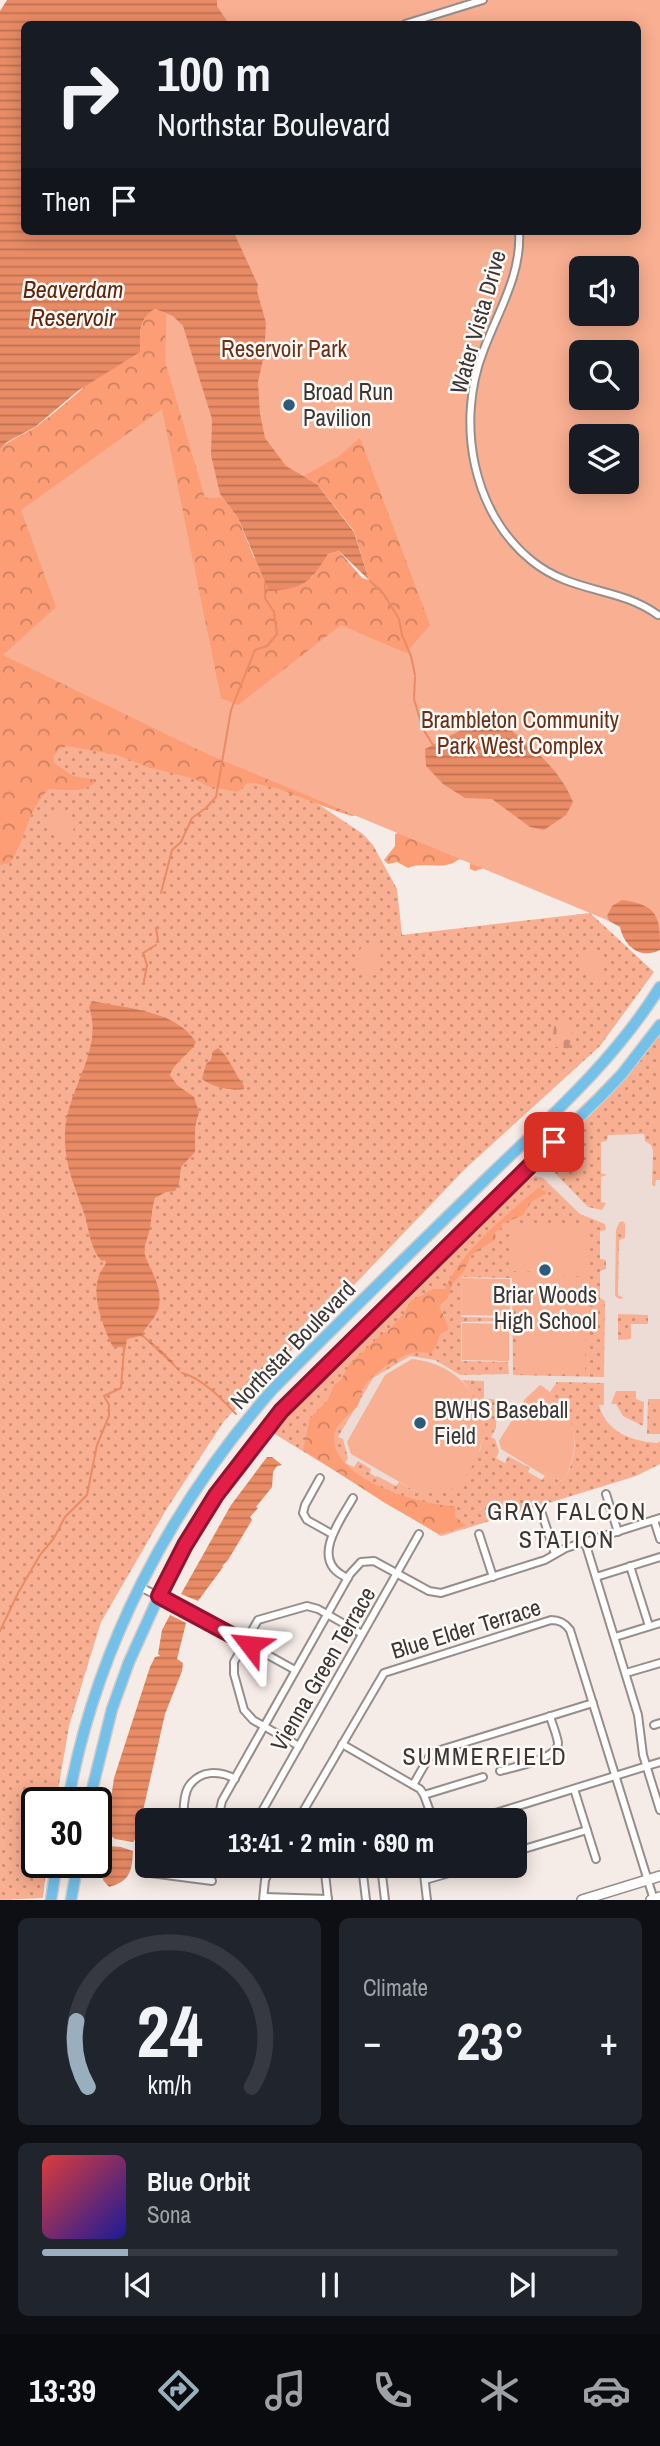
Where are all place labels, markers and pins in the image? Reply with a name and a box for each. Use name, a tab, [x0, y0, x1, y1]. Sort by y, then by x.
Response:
place label: Broad Run Pavilion	[303, 376, 393, 433]
marker: Broad Run Pavilion	[281, 397, 297, 413]
pin	[524, 1112, 584, 1172]
marker: Briar Woods High School	[537, 1262, 553, 1278]
place label: Briar Woods High School	[493, 1279, 597, 1336]
place label: BWHS Baseball Field	[434, 1394, 568, 1451]
marker: BWHS Baseball Field	[412, 1415, 428, 1431]

